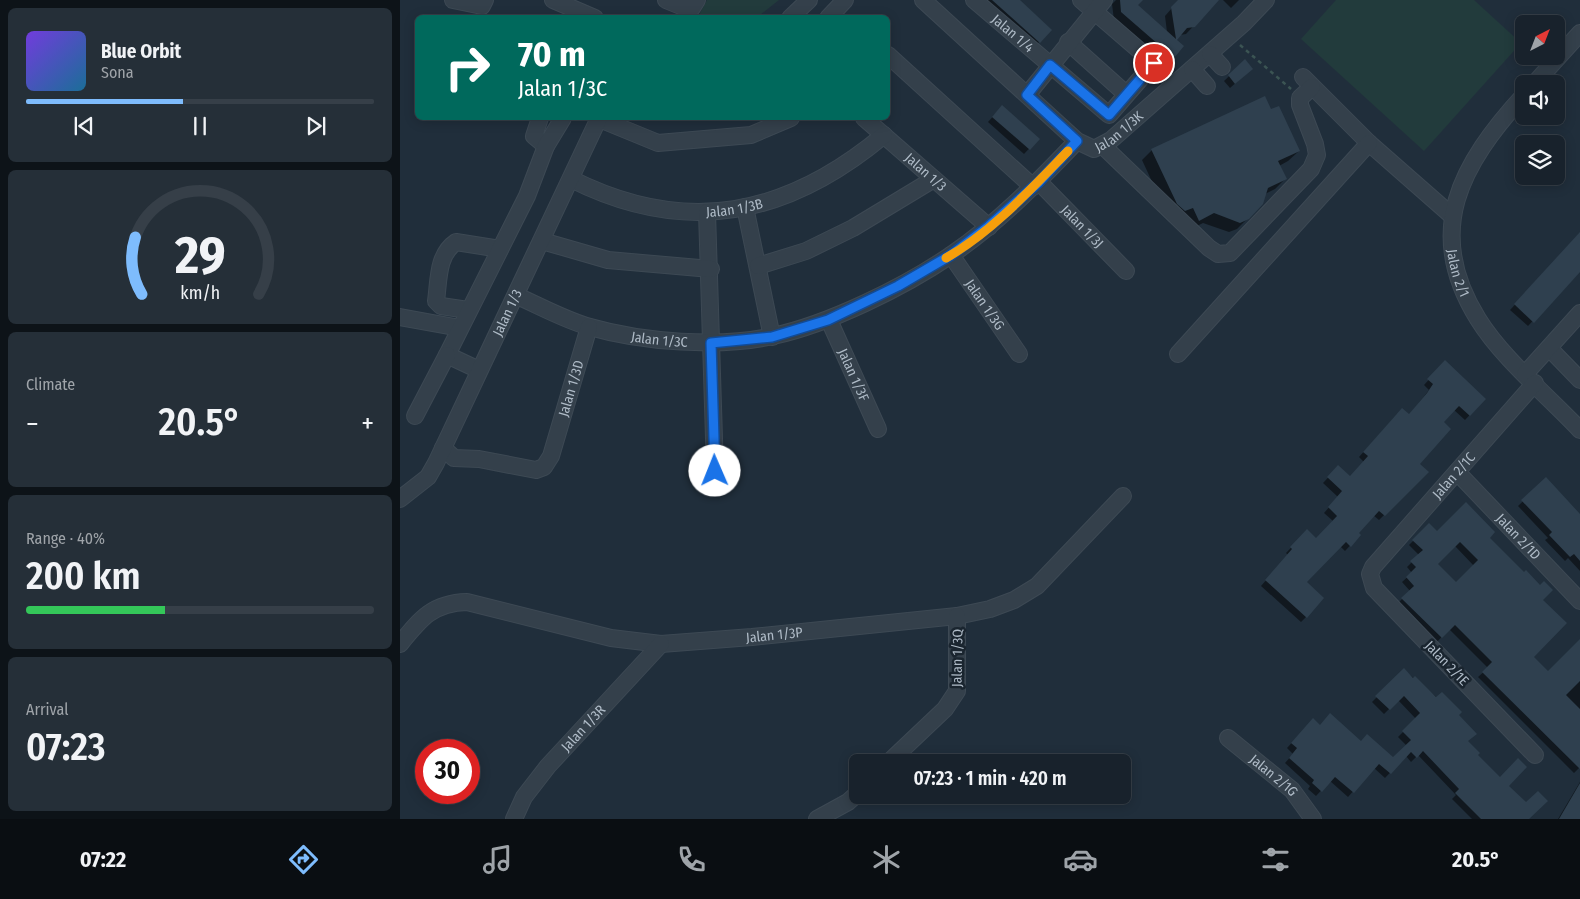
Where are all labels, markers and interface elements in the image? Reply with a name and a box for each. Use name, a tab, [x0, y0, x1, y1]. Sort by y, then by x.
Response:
street label: Jalan 1/4	[988, 11, 1037, 56]
north arrow	[1515, 15, 1565, 65]
map controls	[1515, 15, 1565, 185]
text: 70 m	[518, 33, 586, 75]
icon: right	[435, 35, 500, 100]
text: Blue Orbit	[101, 40, 181, 63]
pin	[1133, 42, 1175, 84]
icon: arrive	[1140, 49, 1168, 77]
text: Sona	[101, 63, 134, 82]
text: Jalan 1/3C	[518, 75, 607, 102]
button: sound	[1515, 75, 1565, 125]
street label: Jalan 1/3K	[1092, 107, 1147, 156]
icon: previous	[70, 112, 98, 140]
icon: pause	[186, 112, 214, 140]
icon: next	[302, 112, 330, 140]
button: layers	[1515, 135, 1565, 185]
street label: Jalan 1/3	[901, 150, 950, 195]
street label: Jalan 1/3B	[706, 195, 765, 221]
street label: Jalan 1/3J	[1057, 202, 1107, 252]
text: 29	[174, 224, 225, 287]
street label: Jalan 2/1	[1443, 248, 1473, 300]
street label: Jalan 1/3G	[961, 276, 1008, 333]
text: km/h	[180, 282, 220, 304]
street label: Jalan 1/3	[489, 287, 526, 339]
street label: Jalan 1/3C	[630, 328, 688, 351]
street label: Jalan 1/3F	[834, 346, 872, 404]
street label: Jalan 1/3D	[555, 358, 588, 419]
text: Climate	[26, 375, 75, 394]
text: 20.5°	[159, 399, 241, 445]
text: −	[26, 407, 39, 440]
text: +	[361, 407, 374, 440]
position arrow	[688, 444, 740, 496]
street label: Jalan 2/1C	[1429, 449, 1479, 503]
street label: Jalan 2/1D	[1492, 510, 1544, 563]
text: Range · 40%	[26, 529, 105, 548]
text: 200 km	[26, 553, 141, 599]
street label: Jalan 1/3P	[745, 624, 804, 646]
street label: Jalan 1/3Q	[948, 628, 967, 687]
street label: Jalan 2/1E	[1421, 637, 1472, 690]
text: Arrival	[26, 700, 68, 719]
street label: Jalan 1/3R	[558, 701, 609, 755]
text: 07:23	[26, 724, 106, 770]
speed limit sign: 30	[415, 739, 480, 804]
street label: Jalan 2/1G	[1246, 751, 1301, 799]
text: 07:23 · 1 min · 420 m	[913, 767, 1067, 790]
icon: directions	[286, 842, 321, 877]
icon: music	[480, 842, 515, 877]
icon: phone	[674, 842, 709, 877]
icon: climate	[869, 842, 904, 877]
icon: car	[1063, 842, 1098, 877]
icon: filters	[1258, 842, 1293, 877]
text: 07:22	[80, 846, 126, 873]
text: 20.5°	[1452, 846, 1500, 873]

